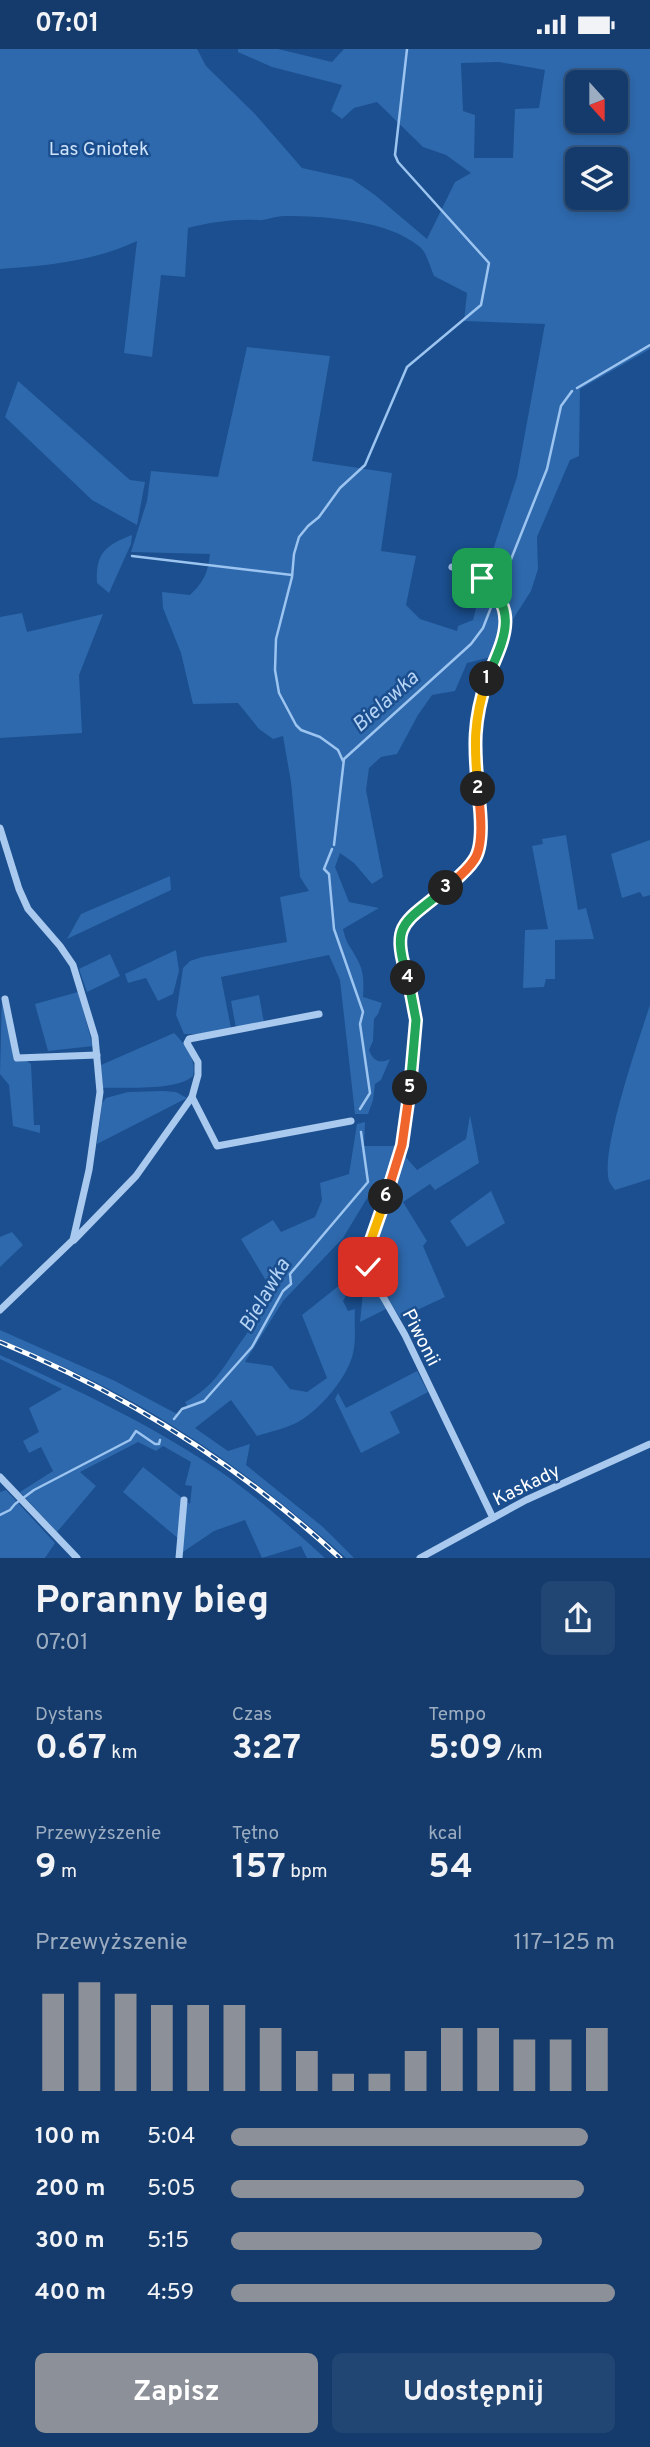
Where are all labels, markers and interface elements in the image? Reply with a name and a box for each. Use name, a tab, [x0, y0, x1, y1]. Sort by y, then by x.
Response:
text: 07:01	[35, 8, 99, 41]
north arrow	[565, 70, 628, 133]
map controls	[565, 70, 628, 210]
park label: Las Gniotek	[49, 138, 149, 162]
button: layers	[565, 147, 628, 210]
pin	[452, 548, 512, 608]
icon: arrive	[463, 559, 501, 597]
pin: 1	[470, 661, 504, 697]
water label: Bielawka	[347, 665, 425, 739]
text: 1	[483, 666, 490, 690]
pin: 2	[461, 771, 496, 807]
text: 2	[472, 776, 483, 800]
pin: 3	[428, 871, 464, 905]
text: 3	[440, 875, 451, 899]
pin: 4	[390, 961, 426, 995]
text: 4	[401, 965, 414, 989]
pin: 5	[392, 1070, 428, 1105]
text: 5	[404, 1075, 415, 1099]
pin: 6	[368, 1179, 404, 1215]
text: 6	[380, 1184, 391, 1208]
pin	[338, 1237, 398, 1297]
icon: check	[349, 1248, 387, 1286]
water label: Bielawka	[234, 1254, 297, 1337]
street label: Piwonii	[396, 1305, 445, 1371]
street label: Kaskady	[489, 1459, 564, 1512]
text: Poranny bieg	[35, 1578, 269, 1627]
button: share	[541, 1581, 615, 1655]
text: 07:01	[35, 1629, 89, 1658]
text: Dystans	[35, 1703, 103, 1727]
text: Czas	[232, 1703, 272, 1727]
text: Tempo	[428, 1703, 486, 1727]
text: 0.67	[35, 1727, 107, 1771]
text: 3:27	[232, 1727, 301, 1771]
text: 5:09	[428, 1727, 503, 1771]
text: km	[107, 1741, 138, 1765]
text: /km	[503, 1741, 543, 1765]
text: Przewyższenie	[35, 1822, 161, 1846]
text: Tętno	[232, 1822, 279, 1846]
text: kcal	[428, 1822, 462, 1846]
text: 9	[35, 1846, 57, 1890]
text: 157	[232, 1846, 286, 1890]
text: 54	[428, 1846, 473, 1890]
text: m	[57, 1860, 77, 1884]
text: bpm	[286, 1860, 328, 1884]
text: Przewyższenie	[35, 1929, 188, 1958]
text: 117–125 m	[514, 1929, 615, 1958]
text: 100 m	[35, 2123, 100, 2152]
text: 5:04	[147, 2123, 196, 2152]
text: 200 m	[35, 2175, 105, 2204]
text: 5:05	[147, 2175, 196, 2204]
text: 300 m	[35, 2227, 105, 2256]
text: 5:15	[147, 2227, 189, 2256]
text: 400 m	[35, 2279, 106, 2308]
text: 4:59	[147, 2279, 194, 2308]
button: Zapisz	[35, 2353, 318, 2433]
button: Udostępnij	[332, 2353, 615, 2433]

